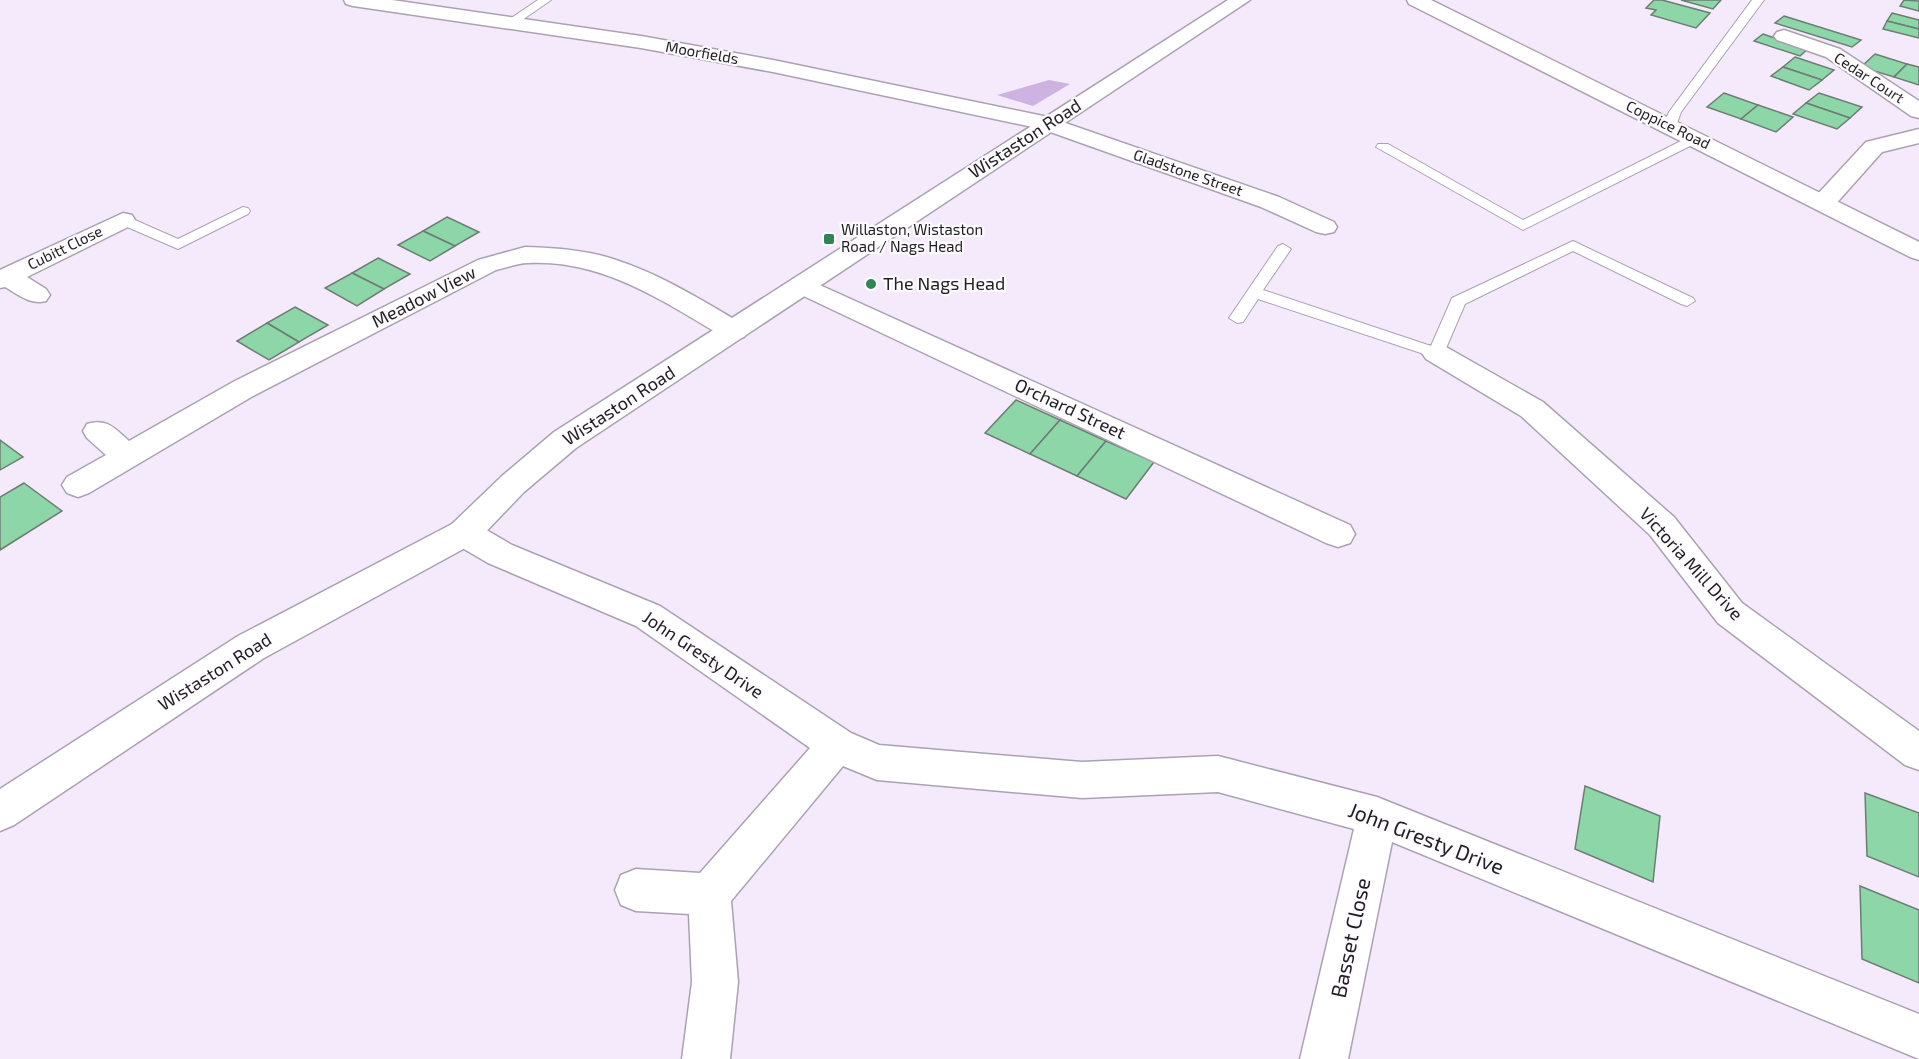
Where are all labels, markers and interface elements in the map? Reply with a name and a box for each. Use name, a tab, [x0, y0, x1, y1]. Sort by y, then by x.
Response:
street label: Moorfields	[664, 37, 740, 67]
street label: Cedar Court	[1831, 48, 1908, 107]
street label: Wistaston Road	[964, 94, 1085, 183]
street label: Coppice Road	[1623, 96, 1713, 152]
street label: Gladstone Street	[1131, 145, 1246, 199]
place label: Willaston, Wistaston Road / Nags Head	[841, 220, 983, 255]
street label: Cubitt Close	[24, 221, 105, 273]
marker: Willaston, Wistaston Road / Nags Head	[822, 232, 836, 246]
street label: Meadow View	[368, 260, 479, 332]
place label: The Nags Head	[883, 272, 1005, 294]
marker: The Nags Head	[864, 277, 878, 291]
street label: Wistaston Road	[558, 361, 679, 450]
street label: Orchard Street	[1012, 373, 1129, 443]
street label: Victoria Mill Drive	[1635, 502, 1748, 624]
street label: John Gresty Drive	[639, 606, 768, 703]
street label: Wistaston Road	[154, 627, 275, 715]
street label: John Gresty Drive	[1345, 796, 1508, 879]
street label: Basset Close	[1325, 875, 1374, 1000]

